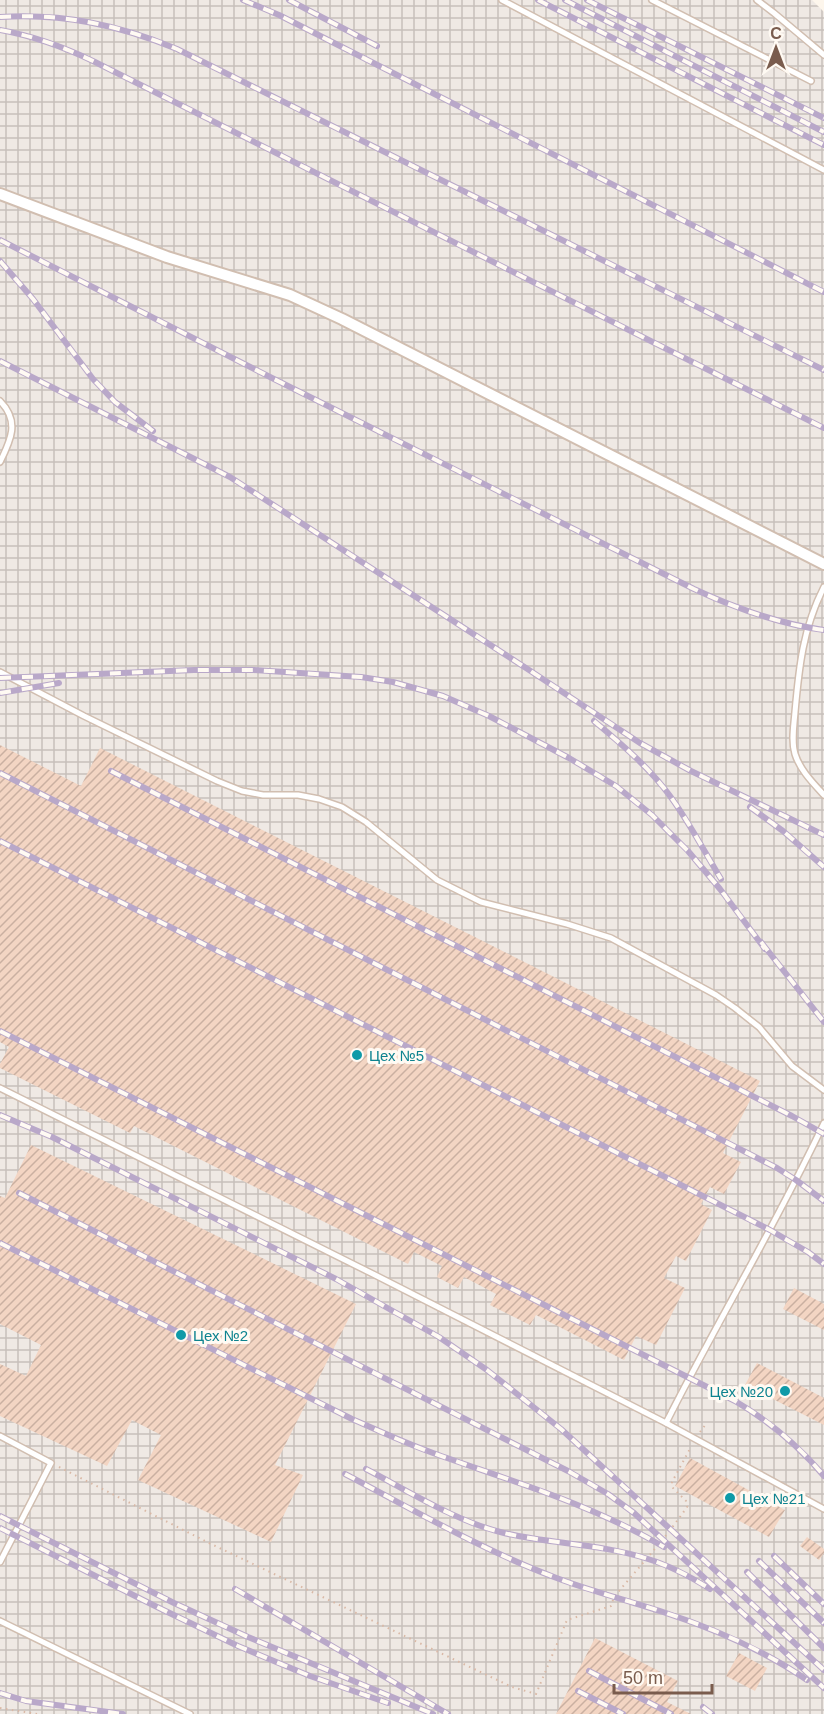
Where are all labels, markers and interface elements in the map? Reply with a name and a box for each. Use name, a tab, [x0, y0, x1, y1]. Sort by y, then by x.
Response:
north arrow	[746, 18, 806, 78]
text: С	[770, 25, 782, 42]
place label: Цех №5	[369, 1047, 424, 1064]
marker: Цех №5	[350, 1048, 364, 1062]
place label: Цех №2	[193, 1327, 248, 1344]
marker: Цех №2	[174, 1328, 188, 1342]
place label: Цех №20	[709, 1383, 773, 1400]
marker: Цех №20	[778, 1384, 792, 1398]
place label: Цех №21	[742, 1490, 806, 1507]
marker: Цех №21	[723, 1491, 737, 1505]
scale bar	[614, 1657, 712, 1695]
text: 50 m	[623, 1668, 663, 1688]

